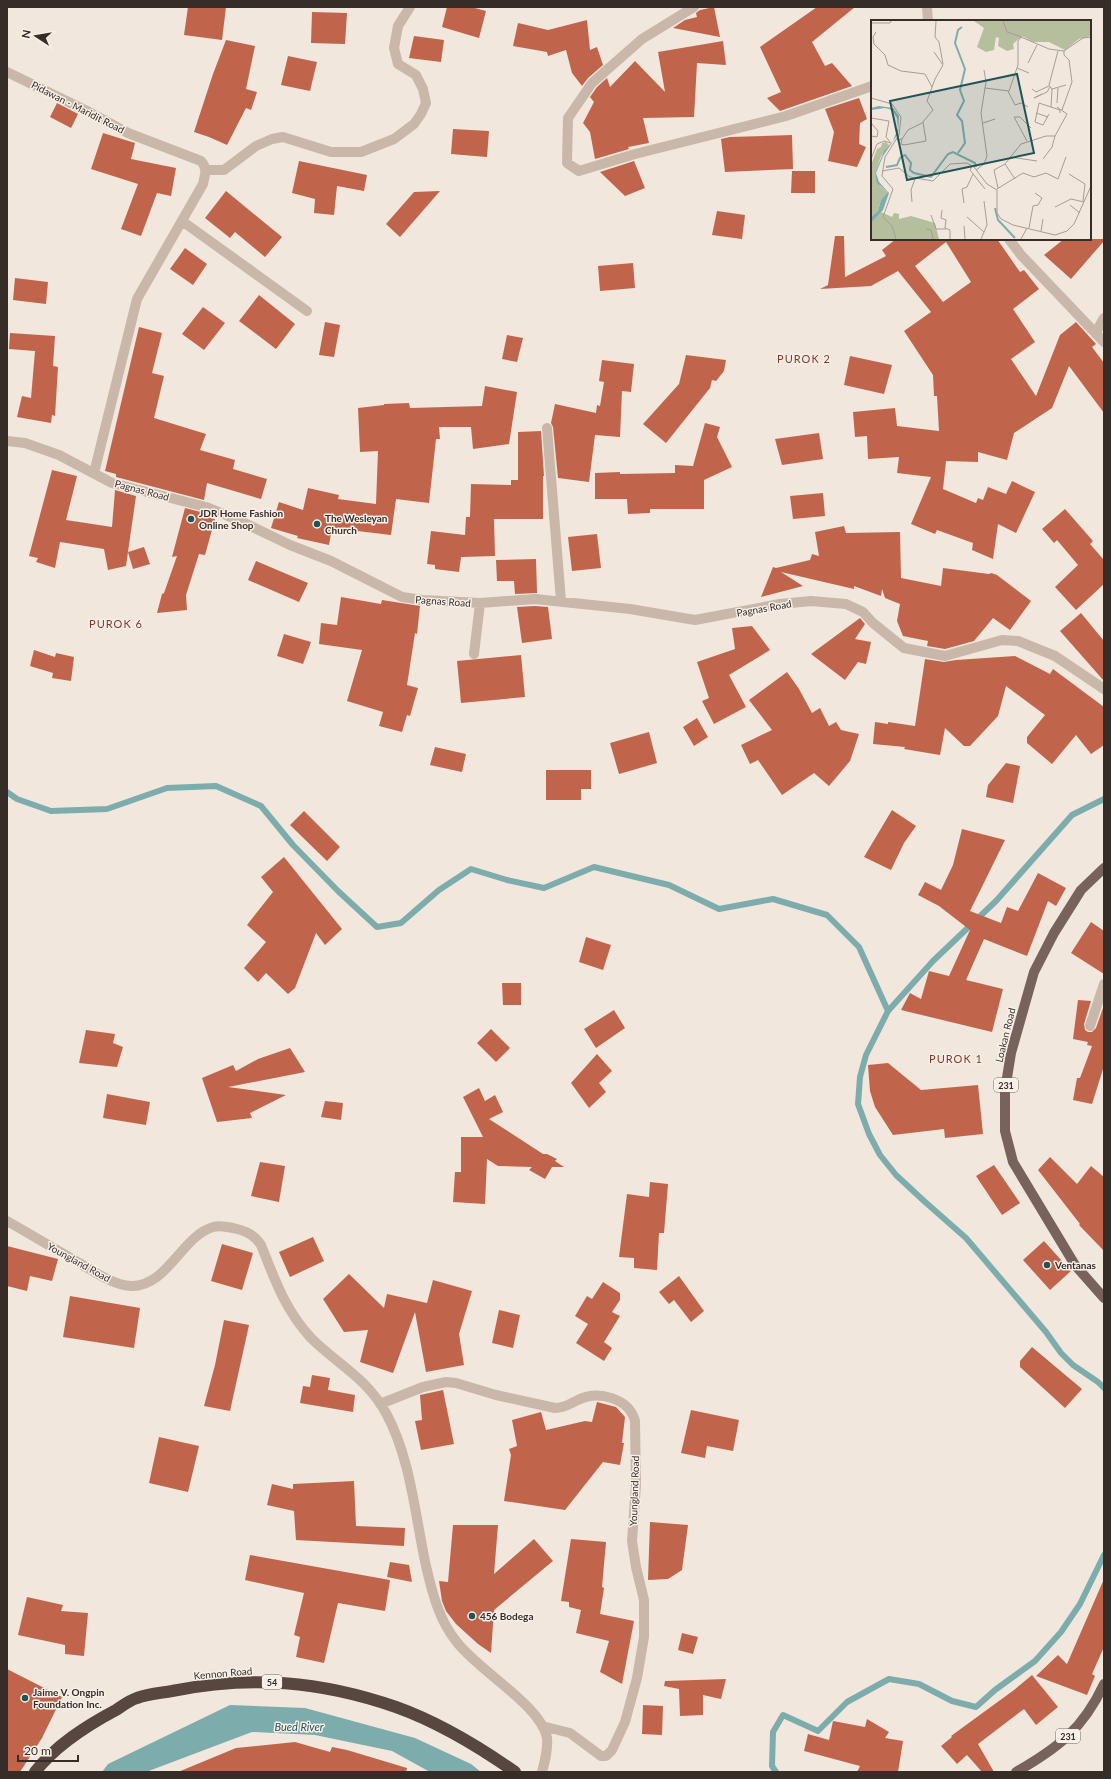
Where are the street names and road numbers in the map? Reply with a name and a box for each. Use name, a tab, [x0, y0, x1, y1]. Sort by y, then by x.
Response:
street label: Pidawan - Maridit Road	[30, 78, 126, 136]
street label: Pagnas Road	[114, 477, 170, 503]
street label: Pagnas Road	[415, 593, 471, 609]
street label: Pagnas Road	[736, 597, 792, 619]
street label: Loakan Road	[992, 1006, 1018, 1064]
road number: 231	[994, 1078, 1018, 1092]
street label: Youngland Road	[45, 1240, 113, 1284]
street label: Youngland Road	[627, 1456, 641, 1526]
street label: Kennon Road	[193, 1664, 253, 1682]
road number: 54	[262, 1675, 282, 1689]
road number: 231	[1056, 1729, 1080, 1743]

